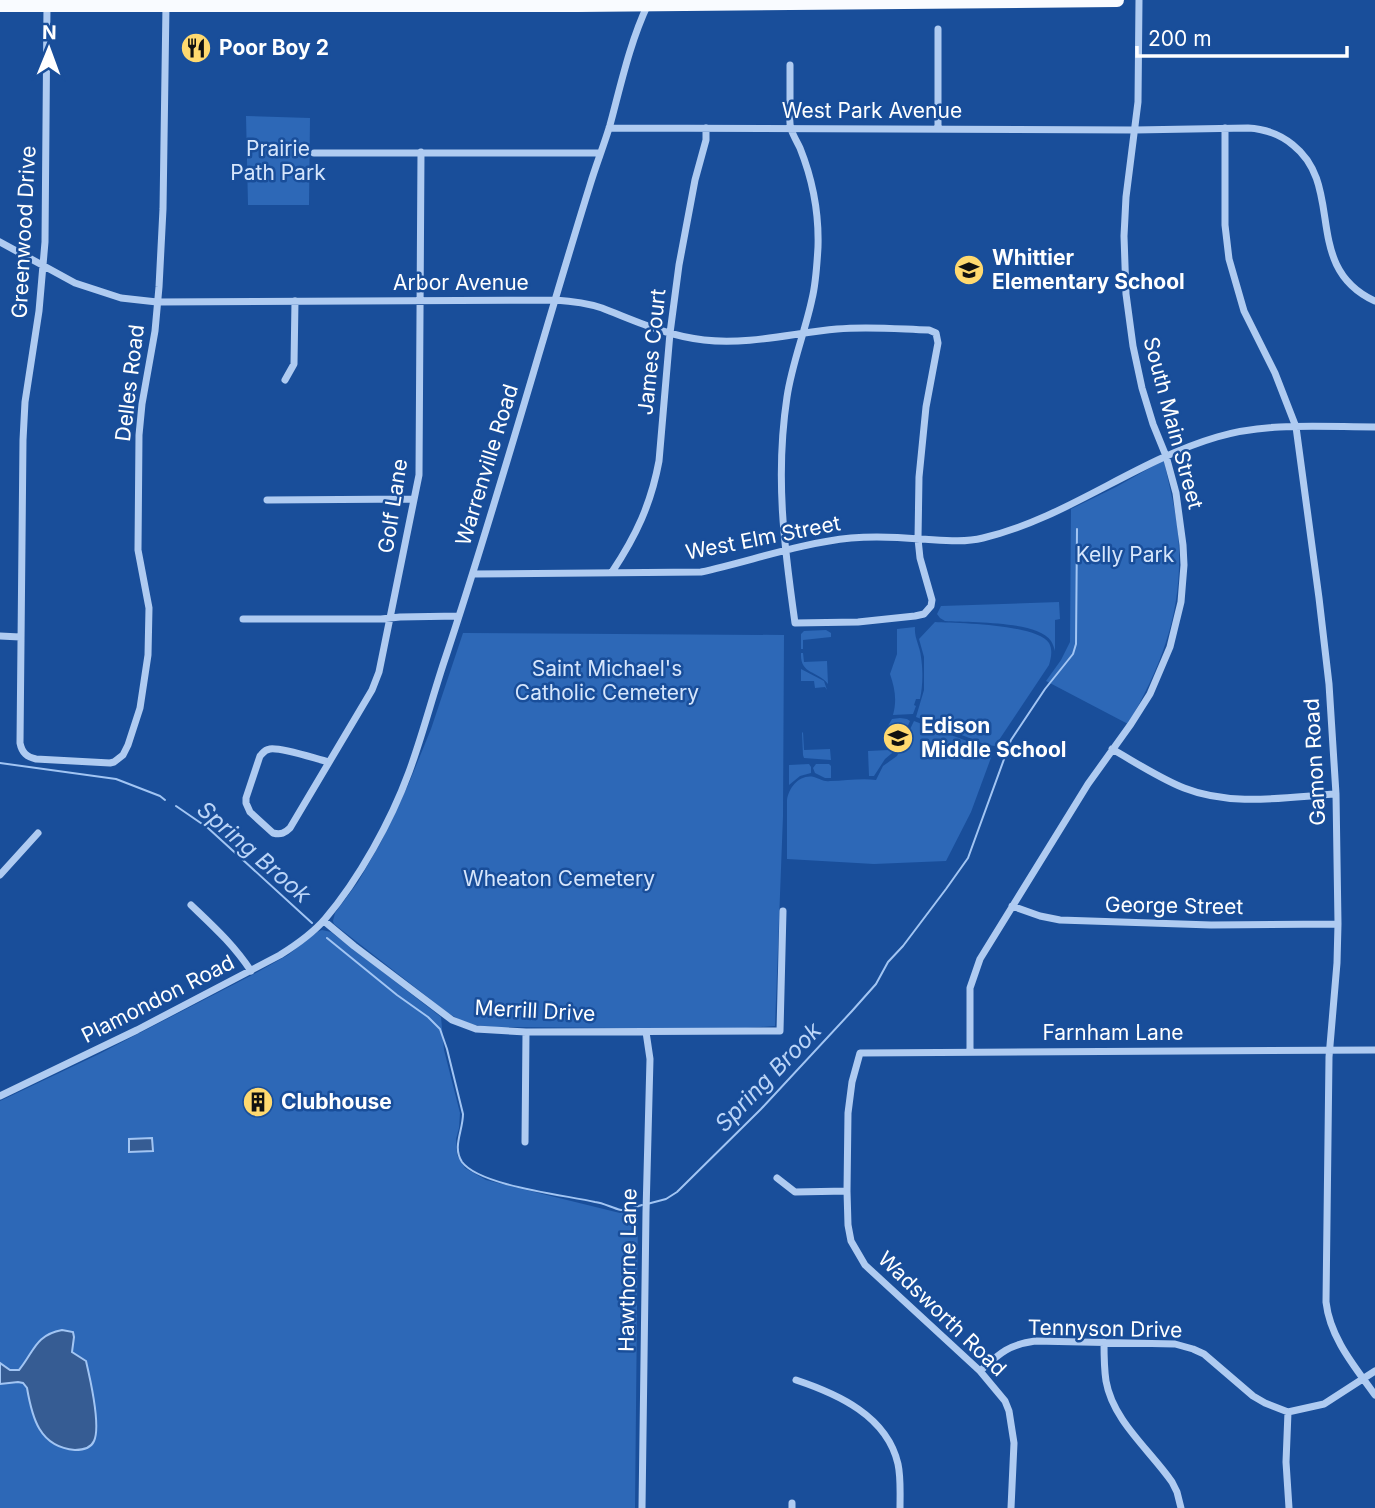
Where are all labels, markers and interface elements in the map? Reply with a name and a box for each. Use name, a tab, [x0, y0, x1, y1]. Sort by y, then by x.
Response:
north arrow	[14, 14, 84, 84]
scale bar	[1137, 14, 1347, 58]
text: N	[42, 21, 57, 44]
text: 200 m	[1148, 26, 1212, 51]
restaurant icon: Poor Boy 2	[179, 31, 213, 65]
place label: Poor Boy 2	[219, 35, 329, 60]
street label: West Park Avenue	[782, 98, 962, 123]
park label: Prairie Path Park	[230, 136, 326, 185]
street label: Greenwood Drive	[6, 145, 41, 319]
place label: Whittier Elementary School	[992, 245, 1185, 294]
school or university icon: Whittier Elementary School	[952, 253, 986, 287]
street label: Arbor Avenue	[393, 270, 529, 295]
street label: James Court	[632, 287, 671, 416]
street label: Delles Road	[110, 323, 149, 443]
street label: South Main Street	[1138, 334, 1209, 512]
street label: Warrenville Road	[450, 381, 523, 549]
street label: Golf Lane	[373, 457, 412, 555]
street label: West Elm Street	[683, 510, 842, 565]
park label: Kelly Park	[1076, 542, 1175, 567]
park label: Saint Michael's Catholic Cemetery	[515, 656, 699, 705]
street label: Gamon Road	[1299, 698, 1330, 826]
place label: Edison Middle School	[921, 713, 1067, 762]
school or university icon: Edison Middle School	[881, 721, 915, 755]
water label: Spring Brook	[192, 795, 317, 909]
park label: Wheaton Cemetery	[463, 866, 655, 891]
street label: George Street	[1105, 892, 1244, 919]
street label: Plamondon Road	[77, 949, 238, 1048]
street label: Merrill Drive	[474, 995, 596, 1026]
water label: Spring Brook	[709, 1016, 827, 1138]
street label: Farnham Lane	[1042, 1020, 1184, 1045]
building icon: Clubhouse	[241, 1085, 275, 1119]
place label: Clubhouse	[281, 1089, 392, 1114]
street label: Hawthorne Lane	[614, 1188, 641, 1352]
street label: Wadsworth Road	[873, 1246, 1012, 1381]
street label: Tennyson Drive	[1028, 1315, 1183, 1342]

